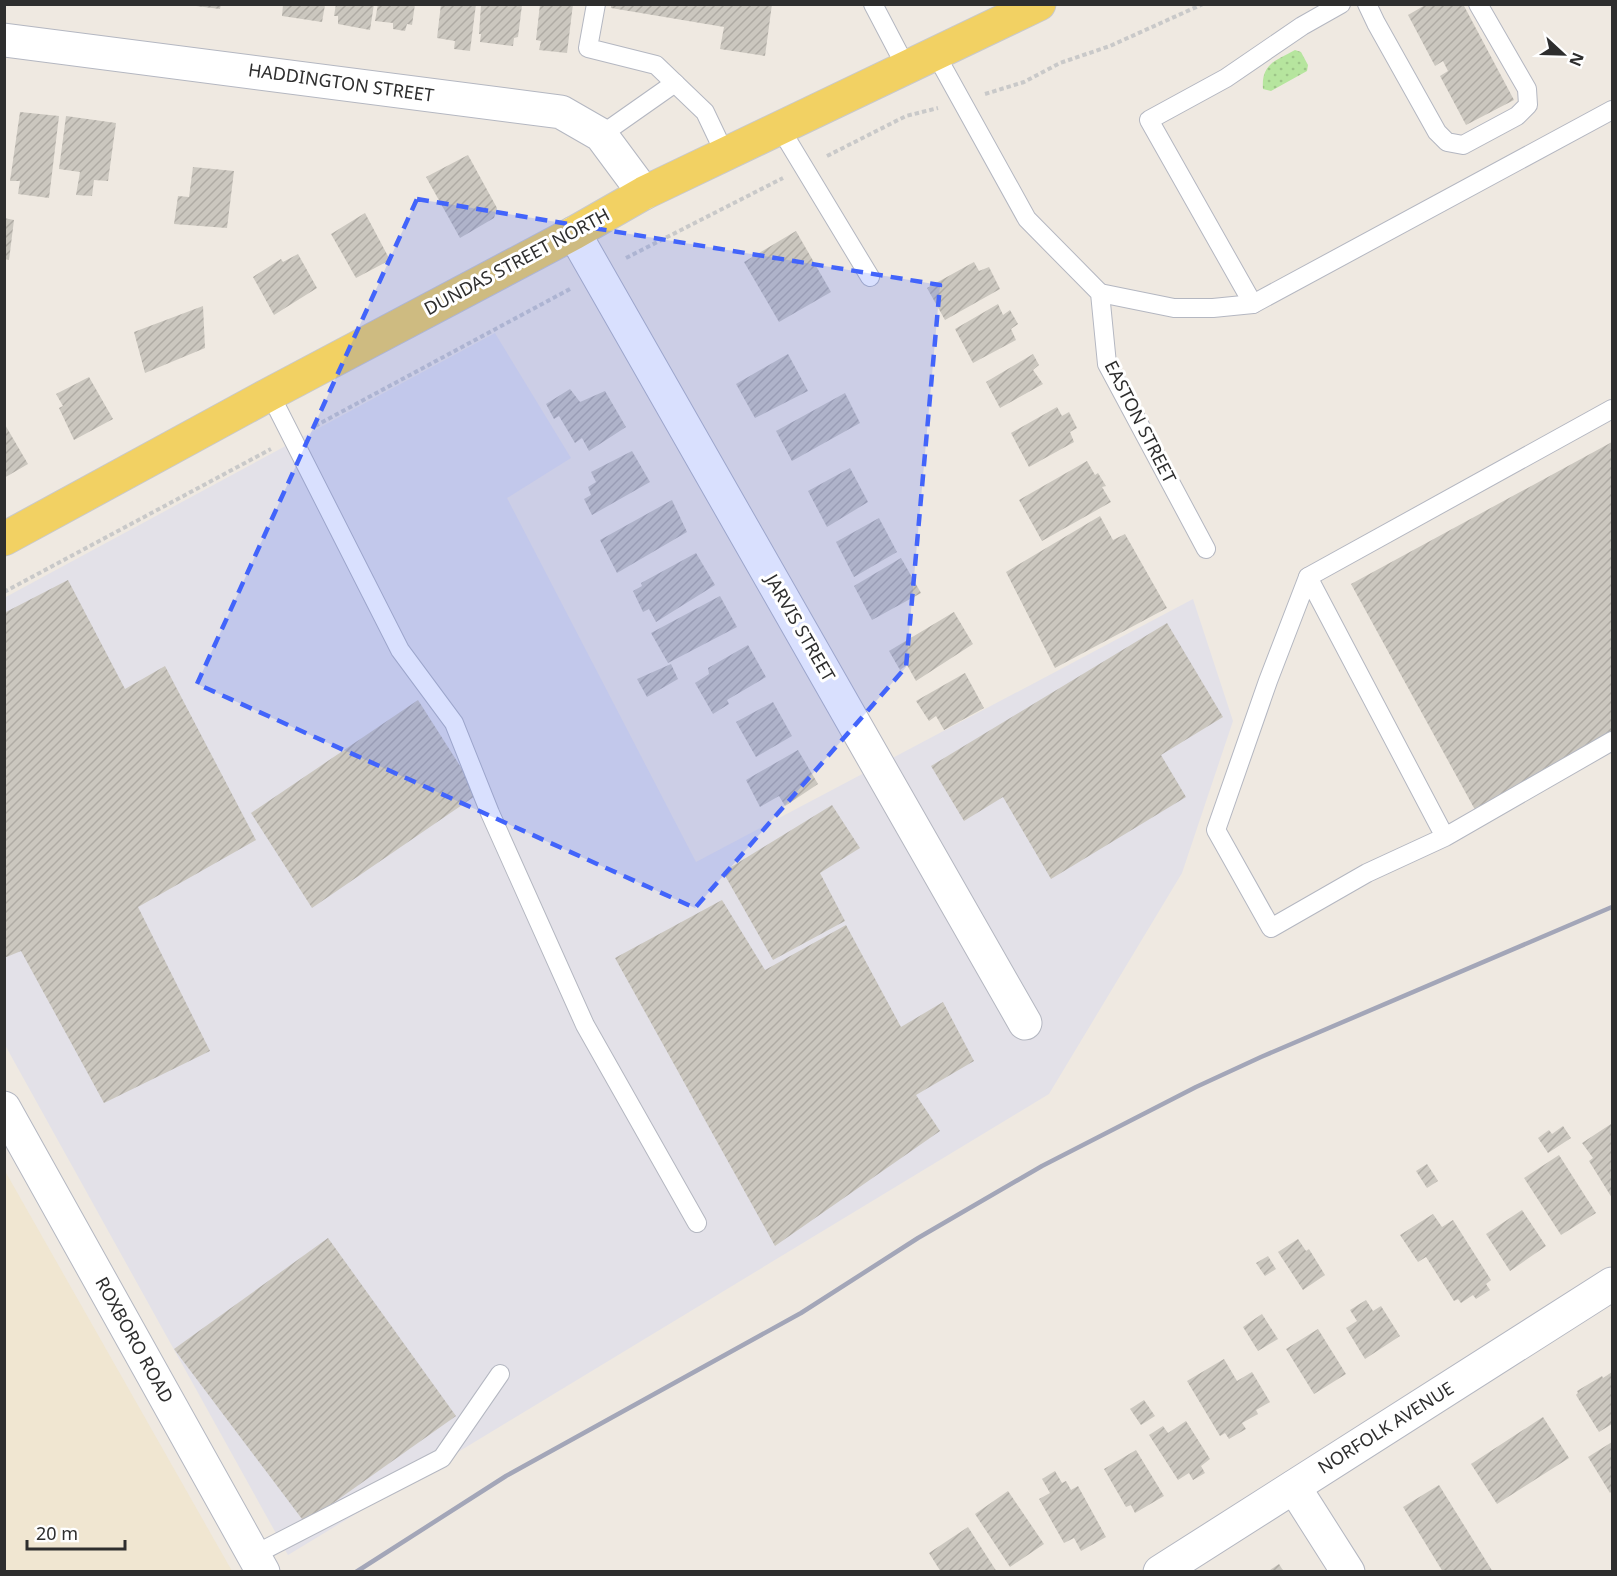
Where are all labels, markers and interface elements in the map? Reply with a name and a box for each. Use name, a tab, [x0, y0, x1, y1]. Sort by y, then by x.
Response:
north arrow	[1533, 24, 1593, 84]
text: N	[1564, 49, 1590, 70]
street label: HADDINGTON STREET	[247, 57, 435, 107]
street label: DUNDAS STREET NORTH	[420, 202, 614, 320]
street label: EASTON STREET	[1100, 356, 1182, 487]
street label: JARVIS STREET	[759, 568, 841, 686]
street label: ROXBORO ROAD	[90, 1272, 179, 1407]
street label: NORFOLK AVENUE	[1313, 1376, 1458, 1479]
scale bar	[27, 1513, 124, 1551]
text: 20 m	[36, 1521, 78, 1545]

